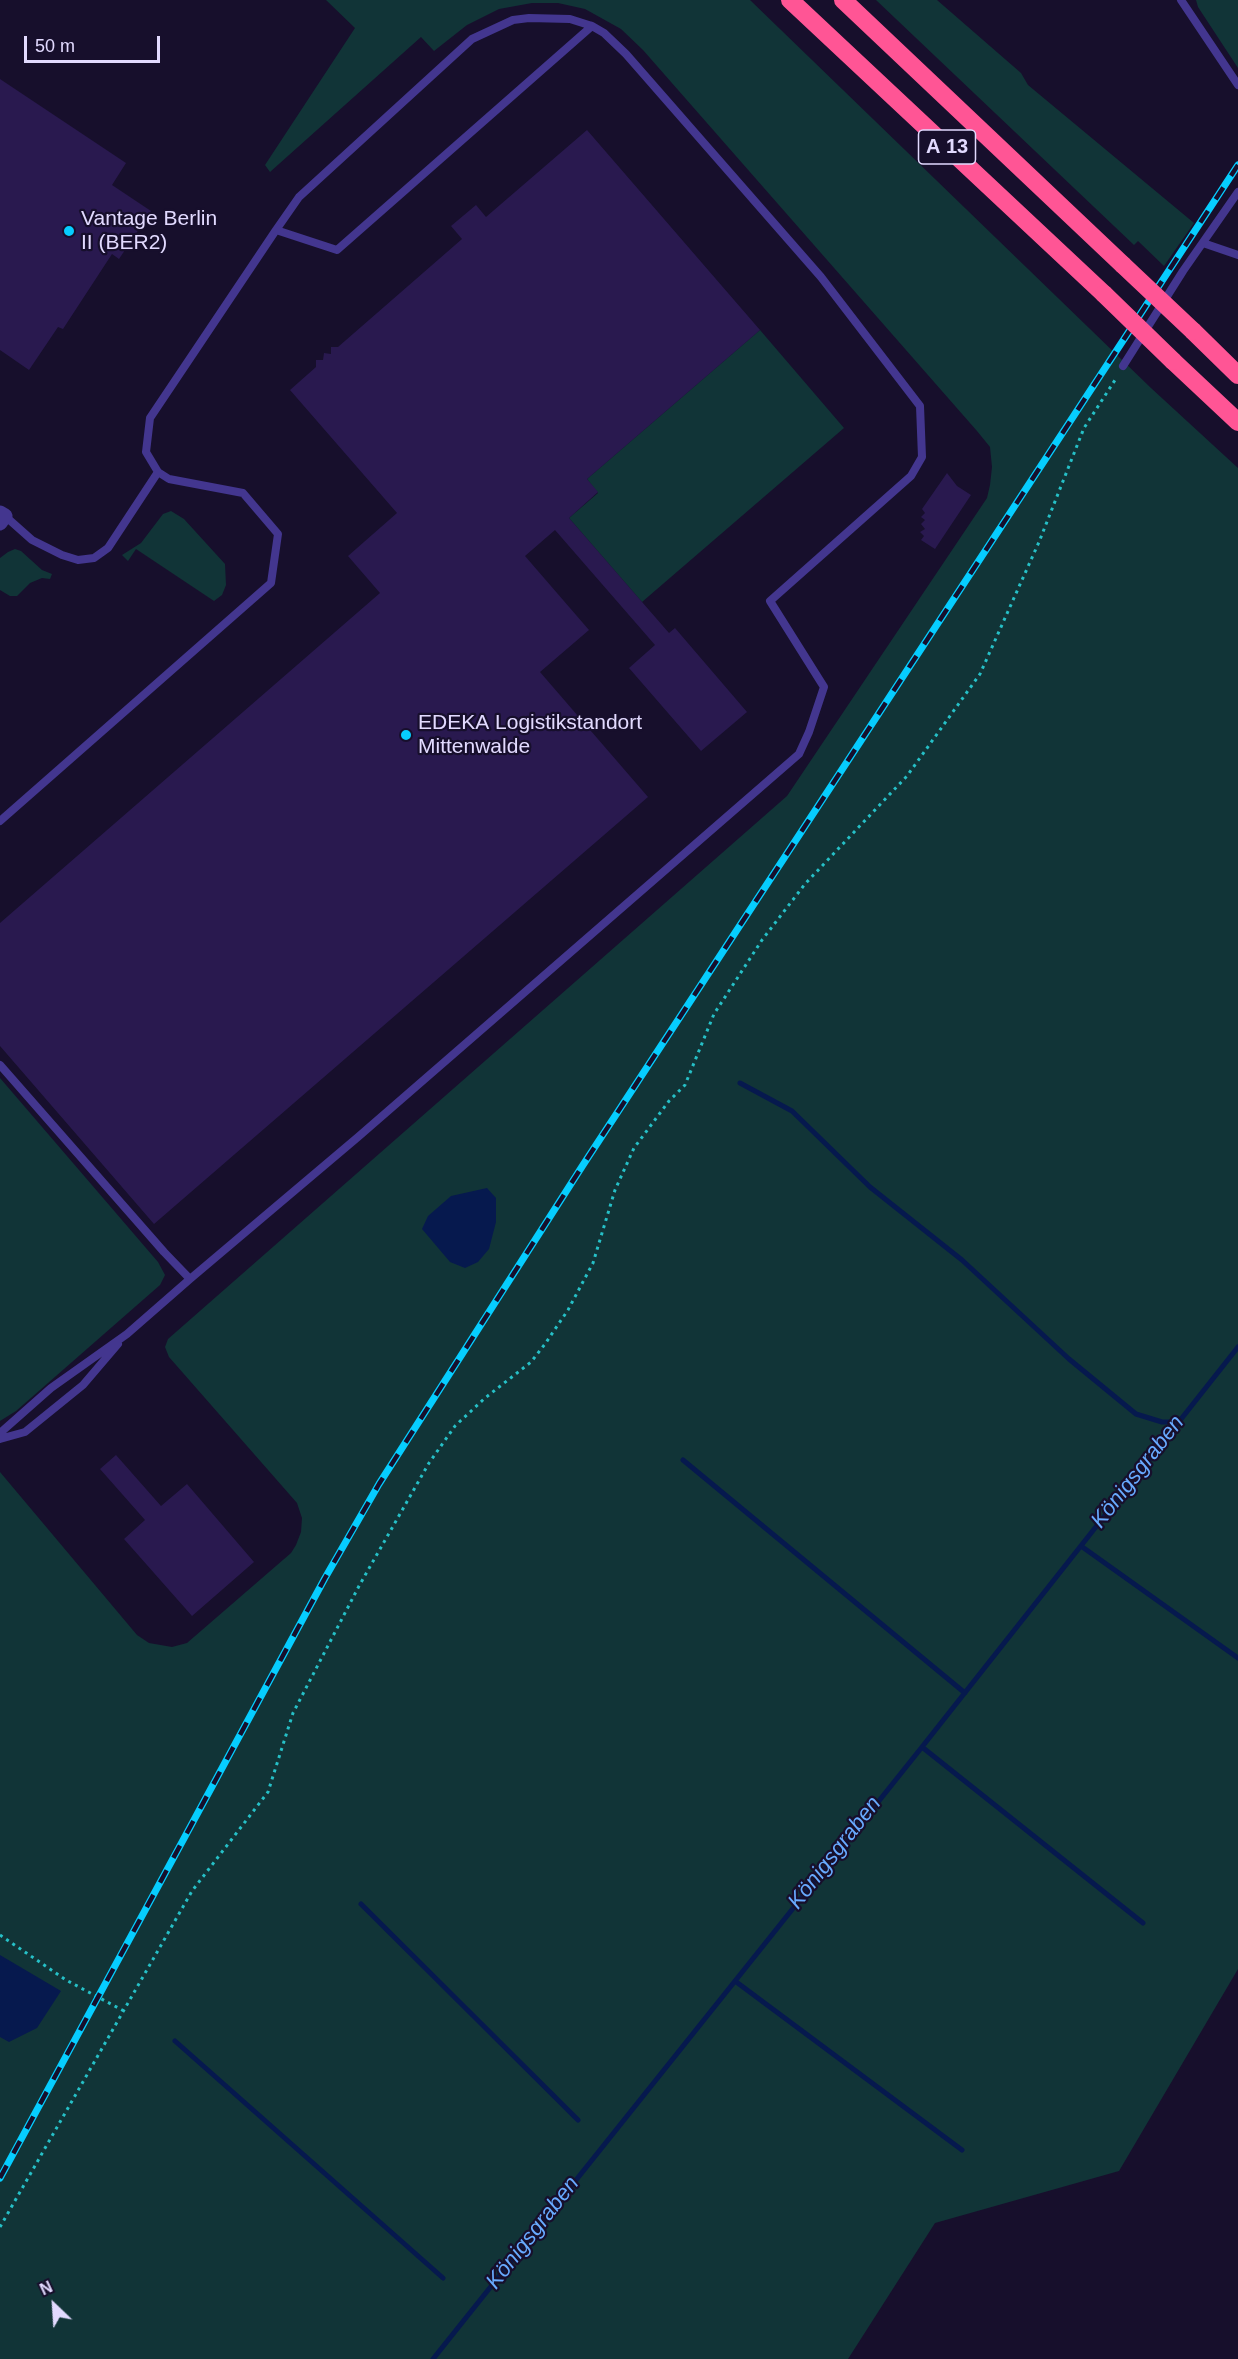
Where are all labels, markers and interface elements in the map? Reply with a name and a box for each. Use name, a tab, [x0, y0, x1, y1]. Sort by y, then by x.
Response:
scale bar	[27, 24, 164, 62]
text: 50 m	[35, 36, 75, 56]
road number: A 13	[918, 130, 976, 164]
place label: Vantage Berlin II (BER2)	[81, 206, 217, 256]
marker: Vantage Berlin II (BER2)	[62, 224, 76, 238]
place label: EDEKA Logistikstandort Mittenwalde	[418, 710, 642, 760]
marker: EDEKA Logistikstandort Mittenwalde	[399, 728, 413, 742]
water label: Königsgraben	[1086, 1410, 1190, 1534]
water label: Königsgraben	[783, 1791, 887, 1915]
water label: Königsgraben	[481, 2171, 585, 2295]
north arrow	[24, 2275, 84, 2335]
text: N	[37, 2278, 55, 2298]

